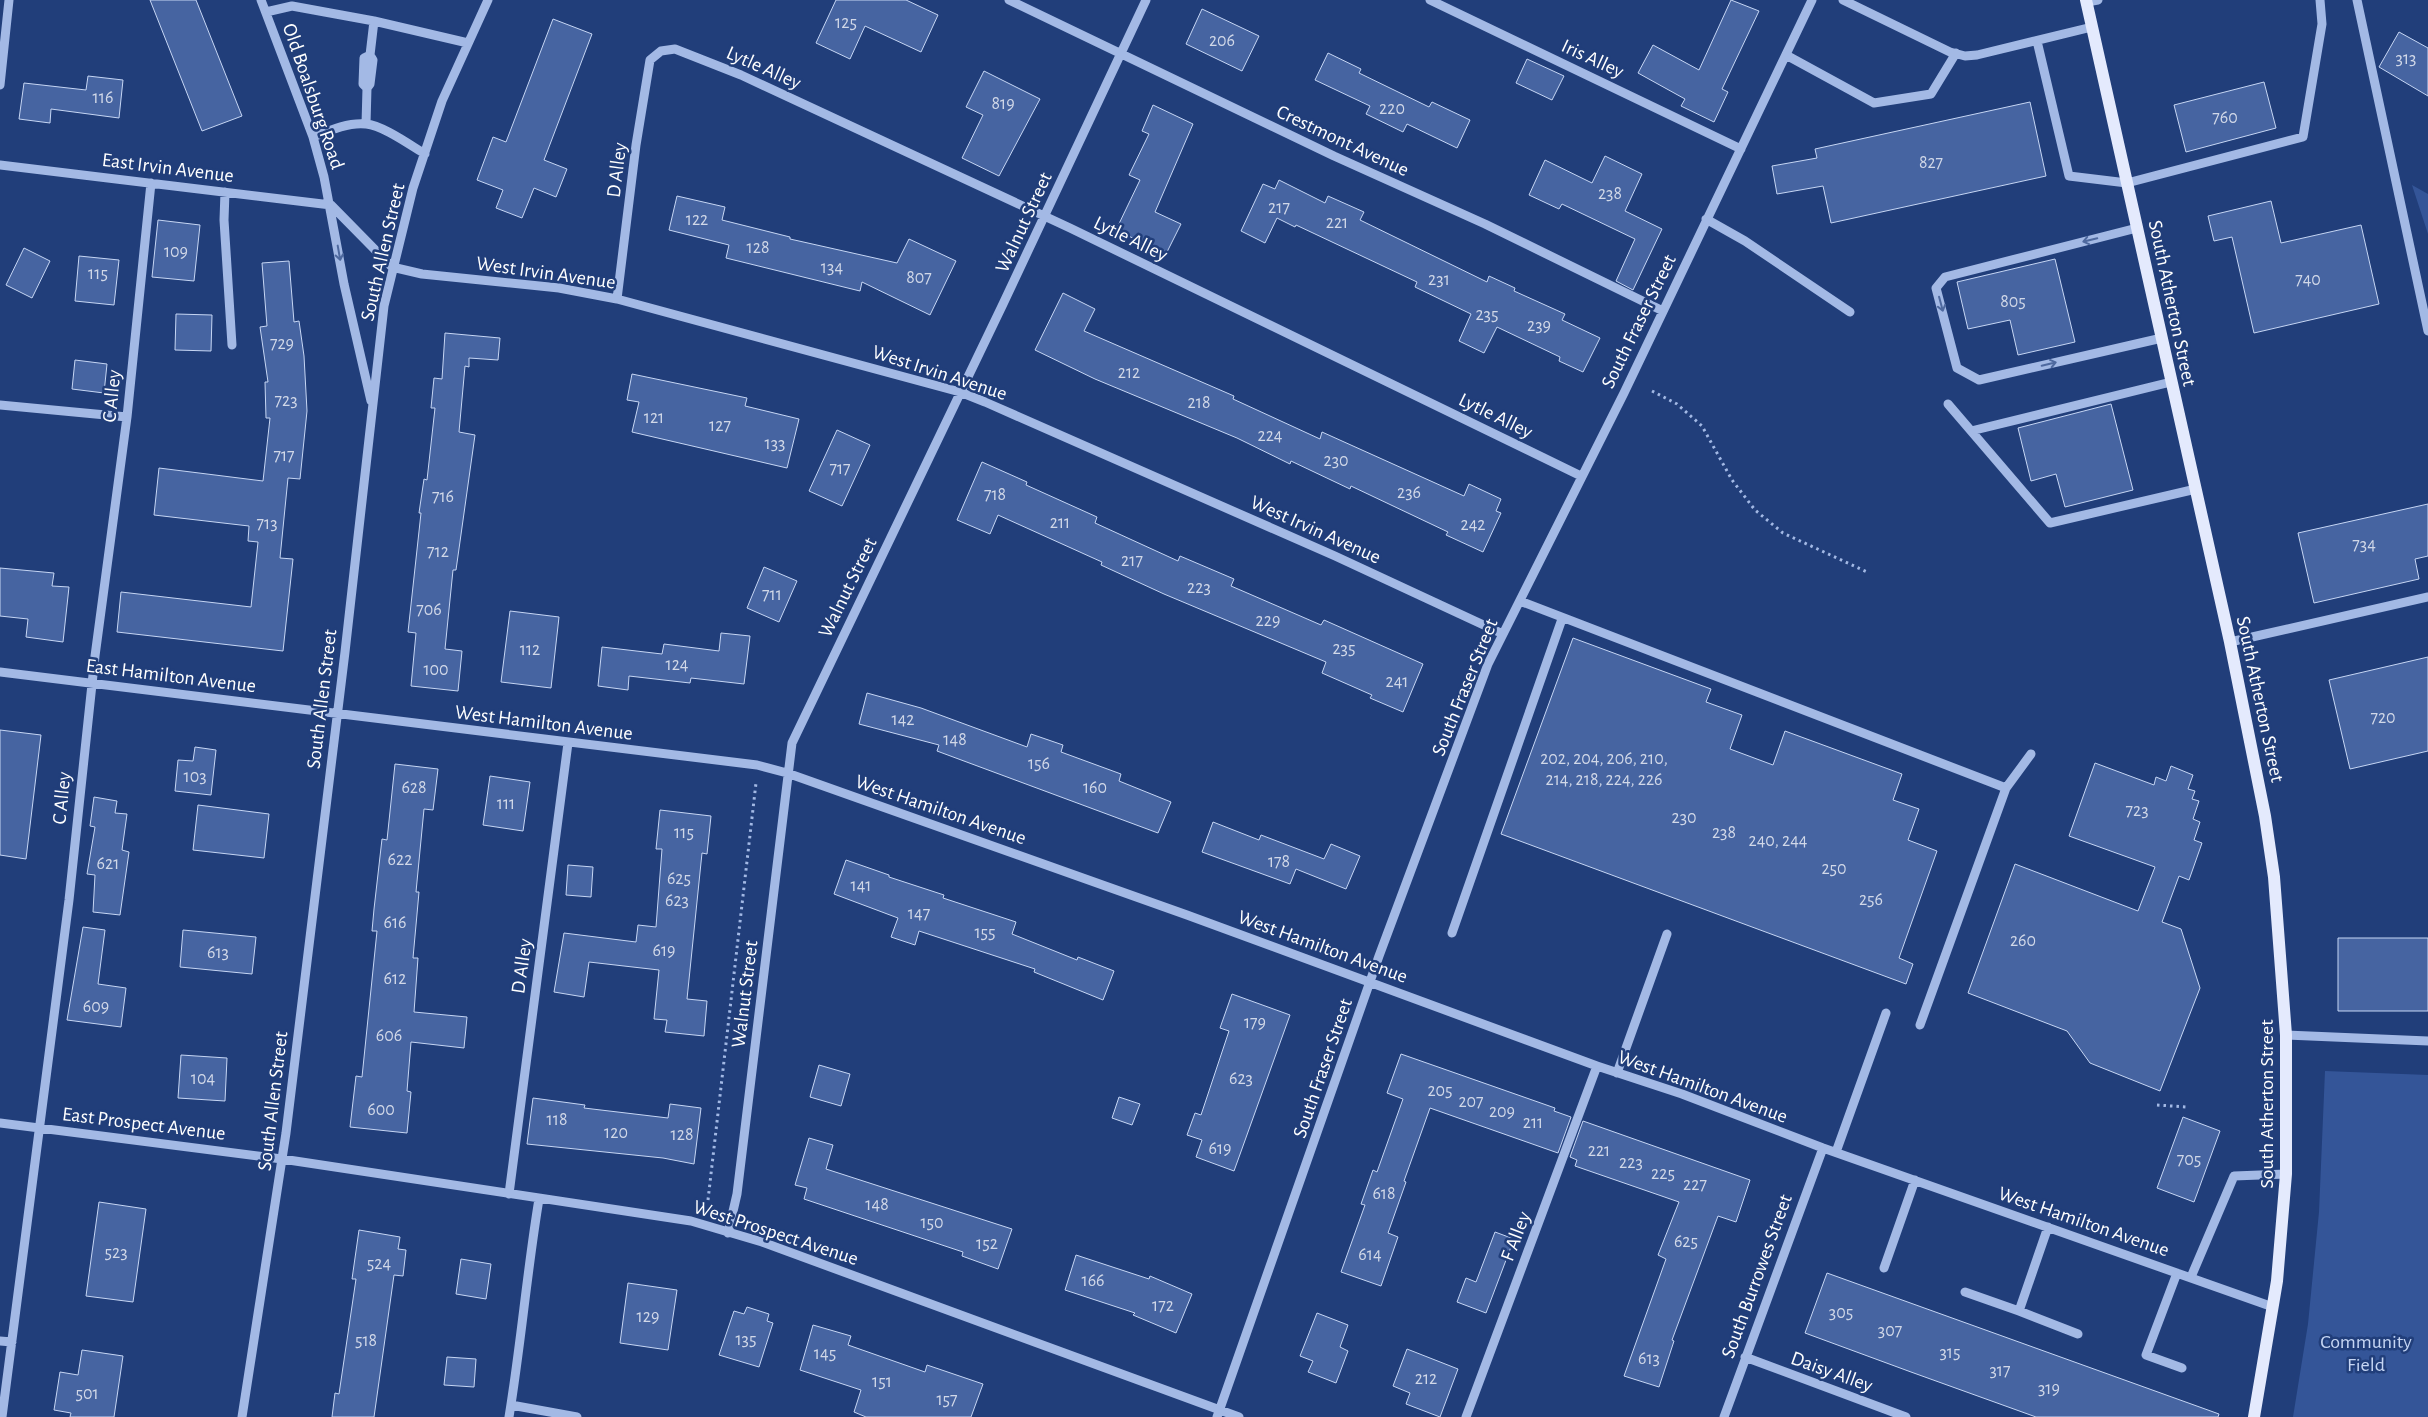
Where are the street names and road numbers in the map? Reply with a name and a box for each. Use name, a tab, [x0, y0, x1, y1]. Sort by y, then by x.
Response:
street label: Old Boalsburg Road	[279, 21, 347, 172]
street label: Iris Alley	[1558, 36, 1627, 82]
street label: Lytle Alley	[723, 43, 804, 93]
street label: Crestmont Avenue	[1273, 102, 1412, 180]
street label: D Alley	[604, 141, 630, 199]
street label: East Irvin Avenue	[101, 150, 235, 186]
street label: Walnut Street	[992, 169, 1056, 276]
street label: South Allen Street	[357, 181, 409, 323]
street label: Lytle Alley	[1090, 213, 1171, 265]
street label: South Atherton Street	[2145, 218, 2200, 389]
street label: South Fraser Street	[1598, 251, 1680, 391]
street label: West Irvin Avenue	[475, 253, 617, 293]
street label: West Irvin Avenue	[870, 342, 1010, 404]
street label: C Alley	[99, 368, 125, 423]
street label: Lytle Alley	[1455, 390, 1536, 442]
street label: West Irvin Avenue	[1247, 492, 1384, 568]
street label: Walnut Street	[815, 534, 881, 640]
street label: South Atherton Street	[2233, 614, 2288, 785]
street label: South Fraser Street	[1428, 615, 1502, 759]
street label: South Allen Street	[304, 628, 341, 770]
street label: East Hamilton Avenue	[85, 656, 257, 696]
street label: West Hamilton Avenue	[454, 702, 634, 744]
street label: C Alley	[49, 770, 75, 825]
street label: West Hamilton Avenue	[853, 771, 1029, 849]
street label: West Hamilton Avenue	[1235, 907, 1410, 987]
street label: D Alley	[508, 937, 536, 995]
street label: Walnut Street	[728, 939, 762, 1049]
street label: South Fraser Street	[1290, 995, 1356, 1141]
street label: South Atherton Street	[2257, 1019, 2277, 1189]
street label: South Allen Street	[255, 1030, 292, 1172]
street label: West Hamilton Avenue	[1615, 1047, 1790, 1127]
street label: East Prospect Avenue	[61, 1104, 227, 1144]
street label: West Hamilton Avenue	[1996, 1183, 2172, 1261]
street label: South Burrowes Street	[1718, 1191, 1796, 1361]
street label: West Prospect Avenue	[691, 1197, 861, 1269]
street label: F Alley	[1497, 1208, 1535, 1264]
street label: Daisy Alley	[1788, 1348, 1876, 1396]

